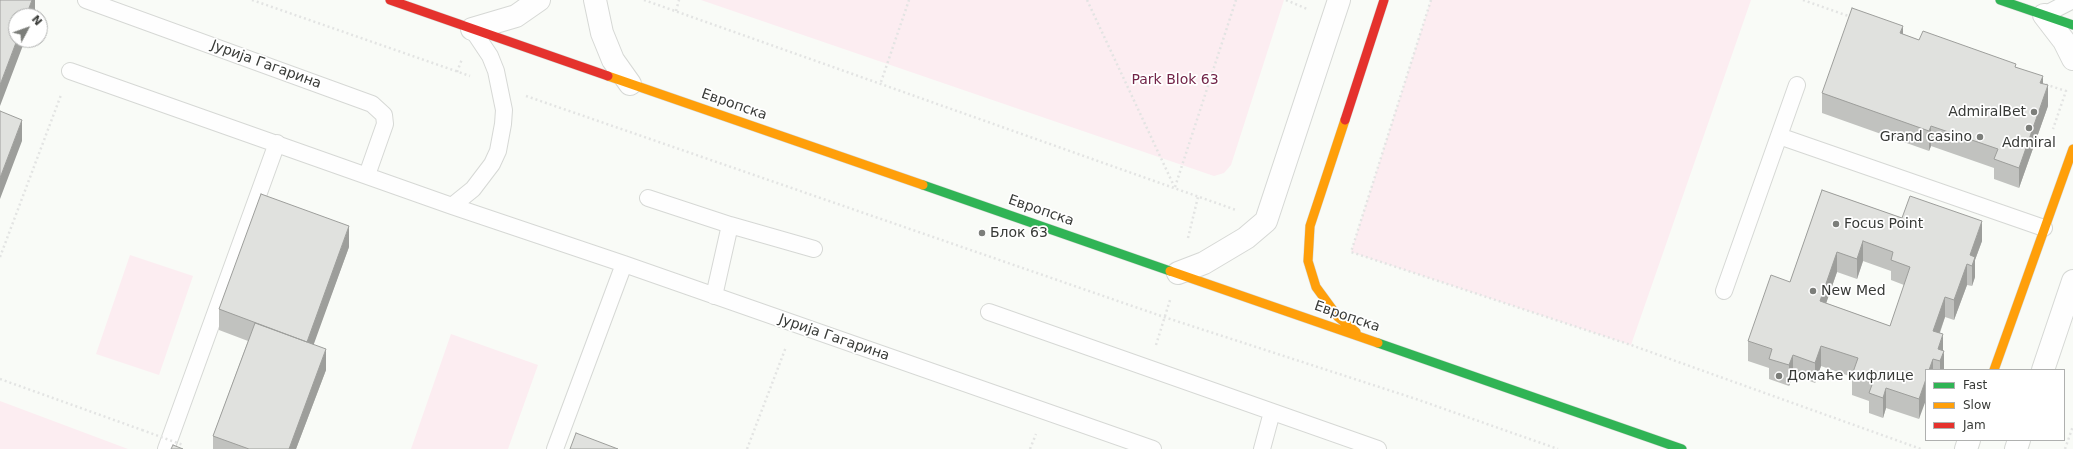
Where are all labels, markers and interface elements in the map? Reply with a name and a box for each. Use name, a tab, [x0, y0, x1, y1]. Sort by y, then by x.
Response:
north arrow	[8, 8, 48, 48]
text: N	[29, 13, 45, 28]
street label: Јурија Гагарина	[209, 37, 323, 93]
park label: Park Blok 63	[1131, 72, 1219, 88]
street label: Европска	[699, 86, 769, 124]
place label: AdmiralBet	[1948, 104, 2026, 120]
marker: AdmiralBet	[2029, 107, 2039, 117]
marker: Admiral	[2024, 123, 2034, 133]
place label: Grand casino	[1880, 129, 1972, 145]
marker: Grand casino	[1975, 132, 1985, 142]
place label: Admiral	[2002, 135, 2056, 151]
street label: Европска	[1006, 192, 1076, 230]
place label: Focus Point	[1844, 216, 1923, 232]
marker: Focus Point	[1831, 219, 1841, 229]
place label: Блок 63	[990, 225, 1048, 241]
marker: Блок 63	[977, 228, 987, 238]
place label: New Med	[1821, 283, 1886, 299]
marker: New Med	[1808, 286, 1818, 296]
street label: Европска	[1312, 298, 1382, 336]
street label: Јурија Гагарина	[776, 311, 892, 365]
place label: Домаће кифлице	[1787, 368, 1914, 384]
legend	[1925, 369, 2065, 441]
marker: Домаће кифлице	[1774, 371, 1784, 381]
text: Fast	[1963, 378, 1987, 392]
text: Slow	[1963, 398, 1991, 412]
text: Jam	[1963, 418, 1986, 432]

